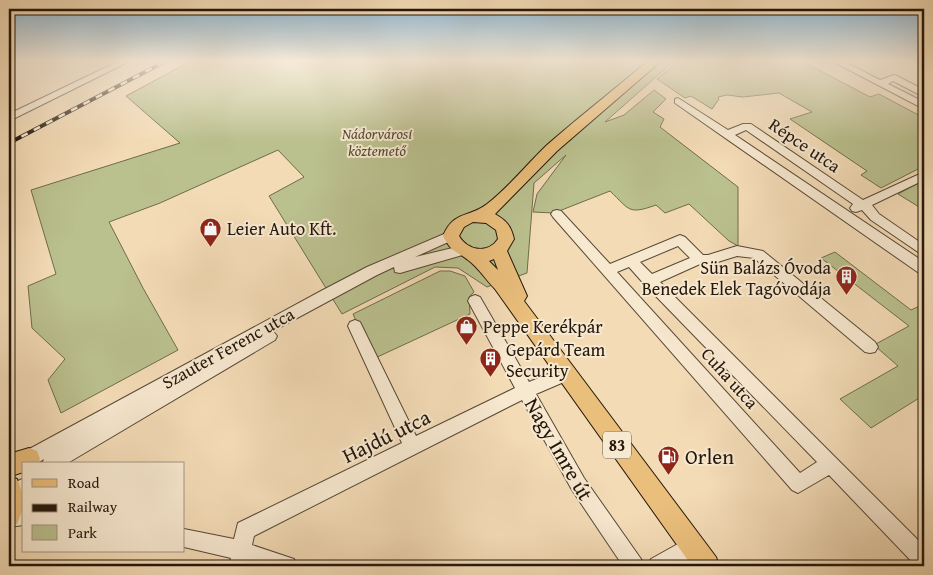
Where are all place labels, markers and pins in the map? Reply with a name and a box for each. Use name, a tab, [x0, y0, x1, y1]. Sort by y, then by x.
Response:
place label: Leier Auto Kft.	[227, 215, 336, 242]
shop icon: Leier Auto Kft.	[199, 216, 223, 247]
place label: Sün Balázs Óvoda Benedek Elek Tagóvodája	[642, 254, 831, 302]
building icon: Sün Balázs Óvoda Benedek Elek Tagóvodája	[835, 265, 859, 296]
place label: Peppe Kerékpár	[483, 313, 603, 340]
shop icon: Peppe Kerékpár	[455, 314, 479, 345]
place label: Gepárd Team Security	[506, 336, 605, 384]
building icon: Gepárd Team Security	[478, 347, 502, 378]
place label: Orlen	[685, 441, 734, 472]
fuel station icon: Orlen	[657, 444, 681, 475]

